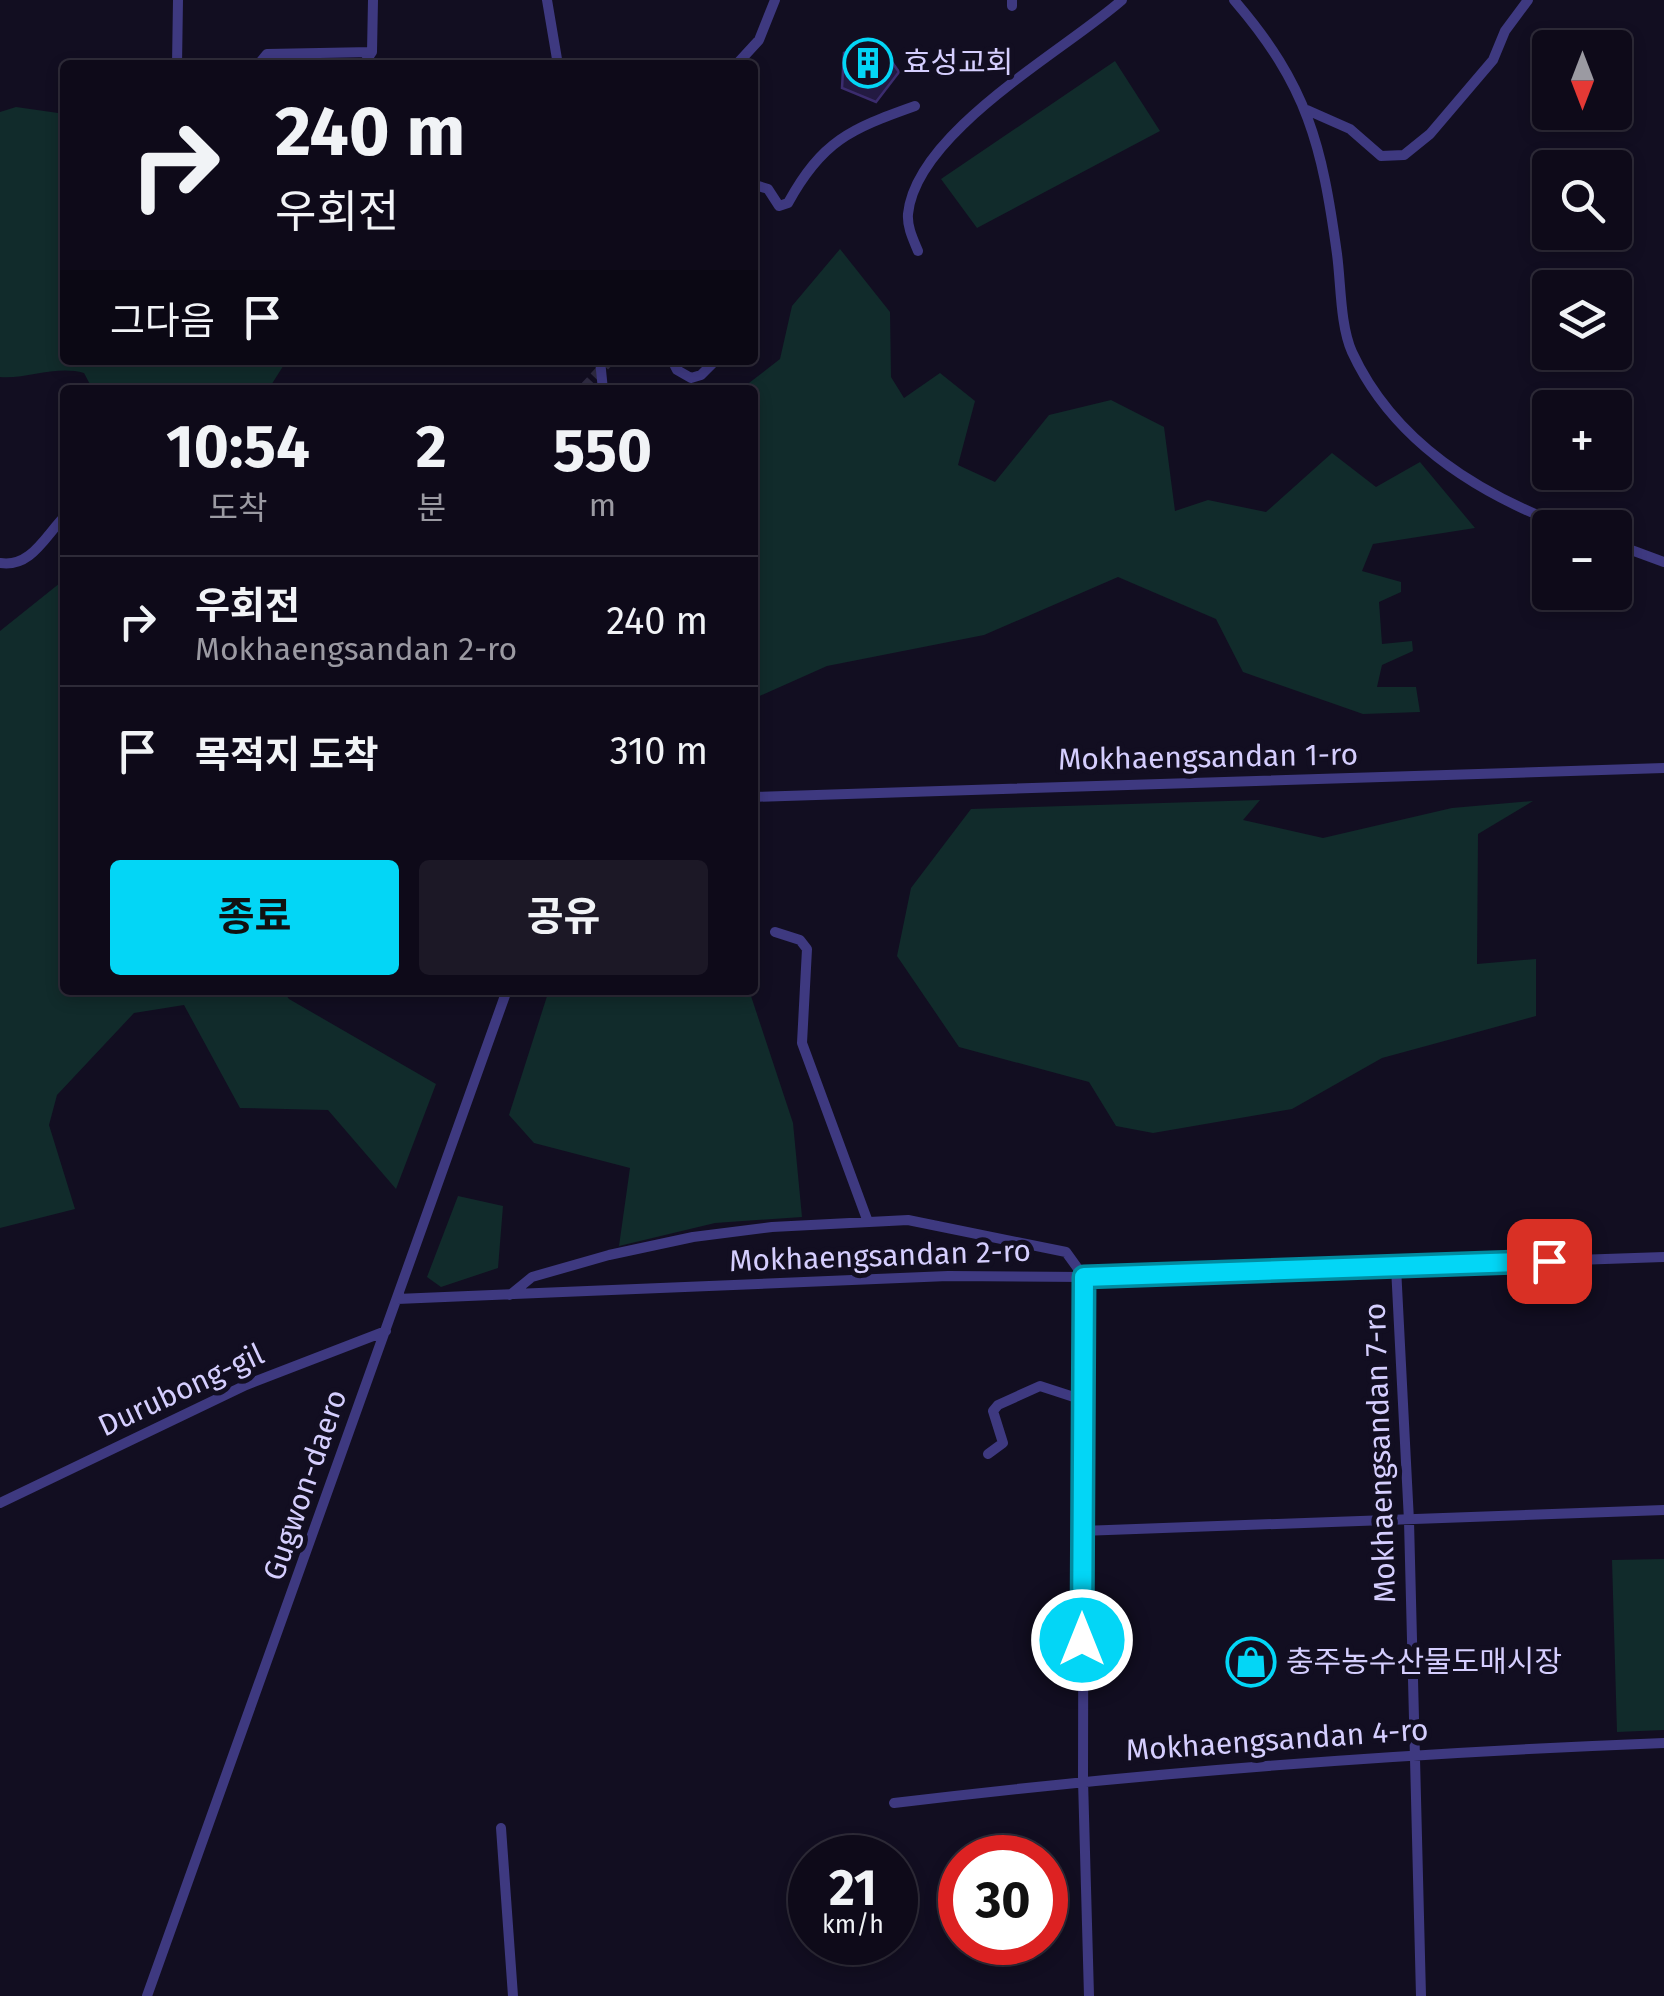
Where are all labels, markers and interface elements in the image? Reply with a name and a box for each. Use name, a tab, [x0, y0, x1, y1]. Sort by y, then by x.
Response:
north arrow	[1532, 30, 1632, 130]
map controls	[1532, 30, 1632, 610]
building icon: 효성교회	[842, 37, 894, 89]
place label: 효성교회	[903, 45, 1013, 81]
text: 240 m	[275, 90, 465, 174]
icon: right	[110, 100, 240, 230]
button: search	[1532, 150, 1632, 250]
text: 우회전	[275, 185, 399, 239]
button: layers	[1532, 270, 1632, 370]
icon: arrive	[235, 290, 290, 345]
text: 그다음	[110, 298, 215, 344]
button: +	[1532, 390, 1632, 490]
text: 10:54	[166, 411, 310, 483]
text: 2	[416, 411, 447, 483]
text: 550	[553, 415, 652, 487]
text: m	[589, 486, 616, 524]
text: 도착	[208, 489, 267, 527]
text: 분	[417, 489, 446, 527]
button: −	[1532, 510, 1632, 610]
text: 우회전	[195, 583, 300, 629]
icon: right	[110, 594, 165, 649]
text: 240 m	[606, 598, 708, 644]
text: Mokhaengsandan 2-ro	[195, 630, 517, 668]
icon: arrive	[110, 724, 165, 779]
text: 310 m	[610, 728, 708, 774]
text: 목적지 도착	[195, 732, 379, 778]
street label: Mokhaengsandan 1-ro	[1058, 736, 1358, 778]
button: 종료	[110, 860, 399, 975]
button: 공유	[419, 860, 708, 975]
pin	[1507, 1219, 1592, 1304]
street label: Mokhaengsandan 2-ro	[728, 1233, 1032, 1279]
icon: arrive	[1522, 1234, 1577, 1289]
street label: Mokhaengsandan 7-ro	[1357, 1302, 1403, 1604]
street label: Durubong-gil	[92, 1336, 270, 1444]
street label: Gugwon-daero	[256, 1385, 354, 1585]
position arrow	[1030, 1588, 1134, 1692]
shop icon: 충주농수산물도매시장	[1225, 1636, 1277, 1688]
place label: 충주농수산물도매시장	[1286, 1644, 1562, 1680]
street label: Mokhaengsandan 4-ro	[1125, 1711, 1429, 1769]
speed limit sign: 30	[938, 1835, 1068, 1965]
text: 21	[829, 1858, 877, 1918]
text: km/h	[822, 1910, 884, 1940]

